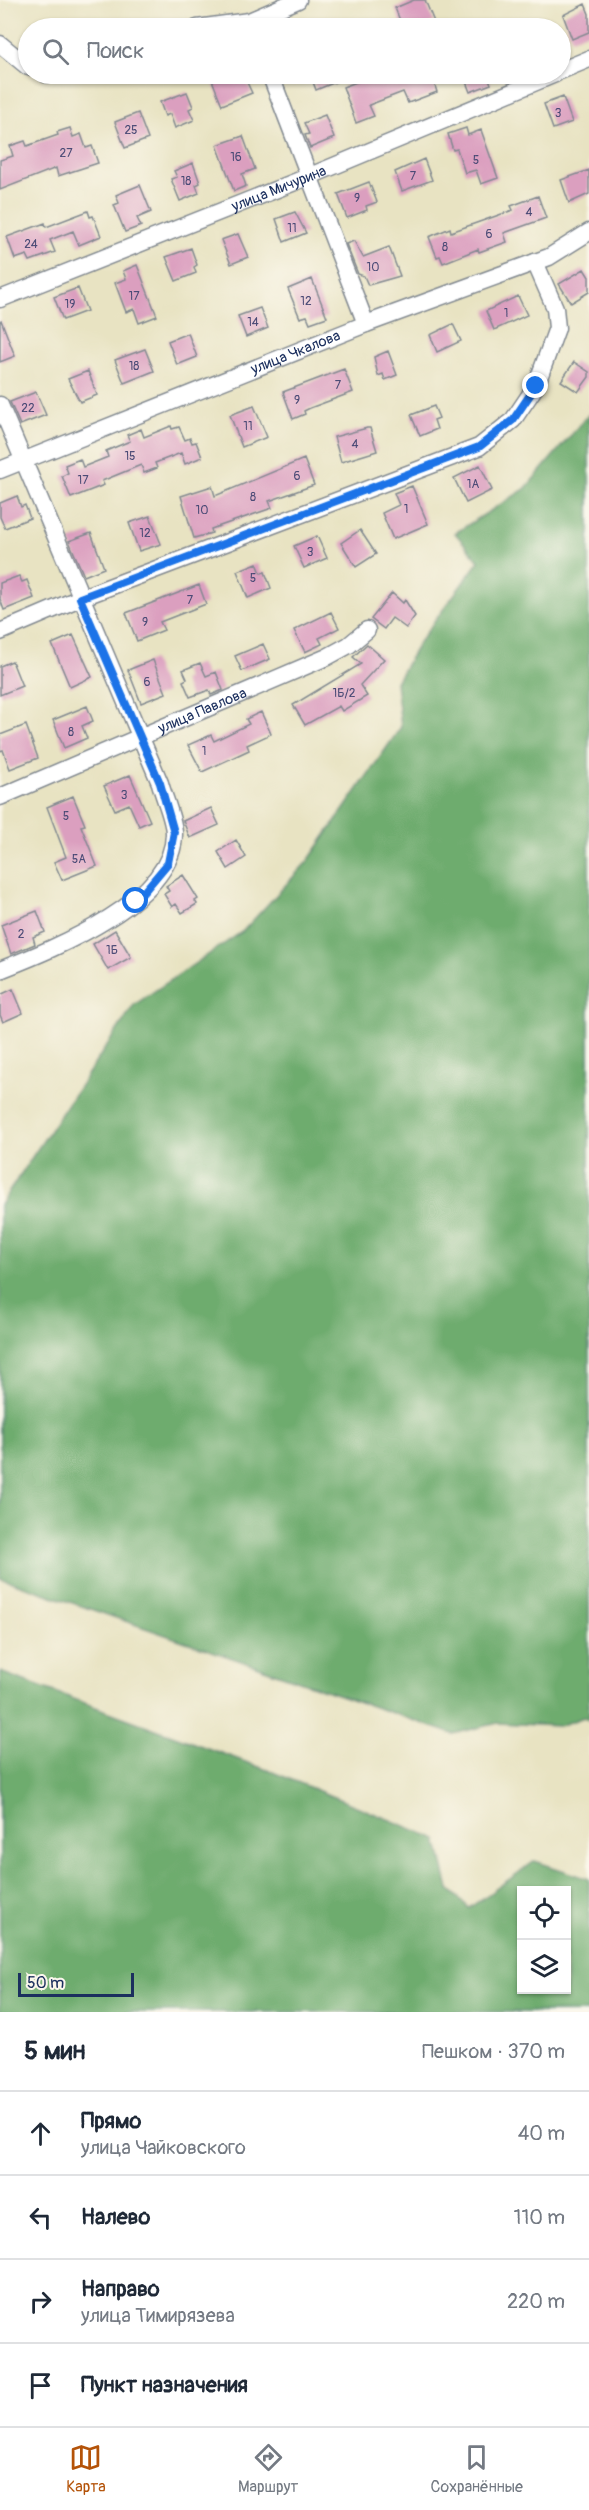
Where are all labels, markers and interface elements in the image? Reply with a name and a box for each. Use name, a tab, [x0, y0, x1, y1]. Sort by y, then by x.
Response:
search box	[18, 18, 571, 84]
icon: search	[39, 35, 72, 68]
text: Поиск	[87, 37, 144, 65]
house number: 3	[555, 106, 562, 121]
house number: 25	[124, 123, 138, 138]
house number: 27	[59, 146, 73, 161]
house number: 16	[230, 150, 242, 165]
house number: 5	[473, 153, 479, 168]
street label: улица Мичурина	[228, 161, 329, 217]
house number: 7	[410, 169, 417, 184]
house number: 18	[181, 174, 191, 189]
house number: 9	[354, 191, 360, 206]
house number: 4	[526, 205, 533, 220]
house number: 11	[287, 221, 297, 236]
house number: 6	[486, 227, 493, 242]
house number: 24	[24, 237, 38, 252]
house number: 8	[442, 240, 448, 255]
house number: 10	[367, 260, 379, 275]
house number: 17	[128, 289, 140, 304]
house number: 12	[300, 294, 312, 309]
house number: 19	[65, 297, 75, 312]
house number: 1	[504, 306, 508, 321]
house number: 14	[247, 315, 259, 330]
street label: улица Чкалова	[247, 326, 343, 379]
house number: 18	[129, 359, 139, 374]
route end	[522, 372, 548, 398]
house number: 7	[335, 378, 342, 393]
house number: 9	[294, 393, 300, 408]
house number: 22	[21, 401, 35, 416]
house number: 11	[243, 419, 253, 434]
house number: 4	[352, 437, 359, 452]
house number: 15	[124, 449, 136, 464]
house number: 6	[294, 469, 301, 484]
house number: 17	[77, 473, 89, 488]
house number: 1А	[467, 477, 479, 492]
house number: 8	[250, 490, 256, 505]
house number: 1	[404, 502, 408, 517]
house number: 10	[196, 503, 208, 518]
house number: 12	[139, 526, 151, 541]
house number: 3	[307, 545, 314, 560]
house number: 5	[250, 571, 256, 586]
house number: 7	[187, 593, 194, 608]
house number: 9	[142, 615, 148, 630]
house number: 6	[144, 675, 151, 690]
street label: улица Павлова	[154, 684, 250, 739]
house number: 1Б/2	[333, 686, 356, 701]
house number: 8	[68, 725, 74, 740]
house number: 1	[202, 744, 206, 759]
house number: 3	[121, 788, 128, 803]
house number: 5	[63, 809, 69, 824]
house number: 5А	[72, 852, 86, 867]
route start	[122, 887, 148, 913]
house number: 2	[18, 927, 25, 942]
house number: 1Б	[106, 943, 118, 958]
map controls	[517, 1886, 571, 1994]
button: locate	[517, 1886, 571, 1940]
button: layers	[517, 1940, 571, 1994]
scale bar	[18, 1970, 134, 1998]
text: 50 m	[27, 1973, 64, 1993]
text: 5 мин	[24, 2035, 85, 2067]
text: Пешком · 370 m	[422, 2039, 565, 2064]
text: Прямо	[81, 2107, 141, 2135]
icon: ahead	[24, 2117, 57, 2150]
text: 40 m	[518, 2121, 565, 2146]
text: улица Чайковского	[81, 2135, 246, 2160]
icon: left	[24, 2201, 57, 2234]
text: Налево	[81, 2203, 150, 2231]
text: 110 m	[514, 2205, 565, 2230]
text: Направо	[81, 2275, 160, 2303]
icon: right	[24, 2285, 57, 2318]
text: 220 m	[507, 2289, 565, 2314]
text: улица Тимирязева	[81, 2303, 235, 2328]
icon: arrive	[24, 2369, 57, 2402]
text: Пункт назначения	[81, 2371, 248, 2399]
tab: Карта	[66, 2441, 106, 2497]
tab: Маршрут	[238, 2441, 298, 2497]
tab: Сохранённые	[431, 2441, 523, 2497]

